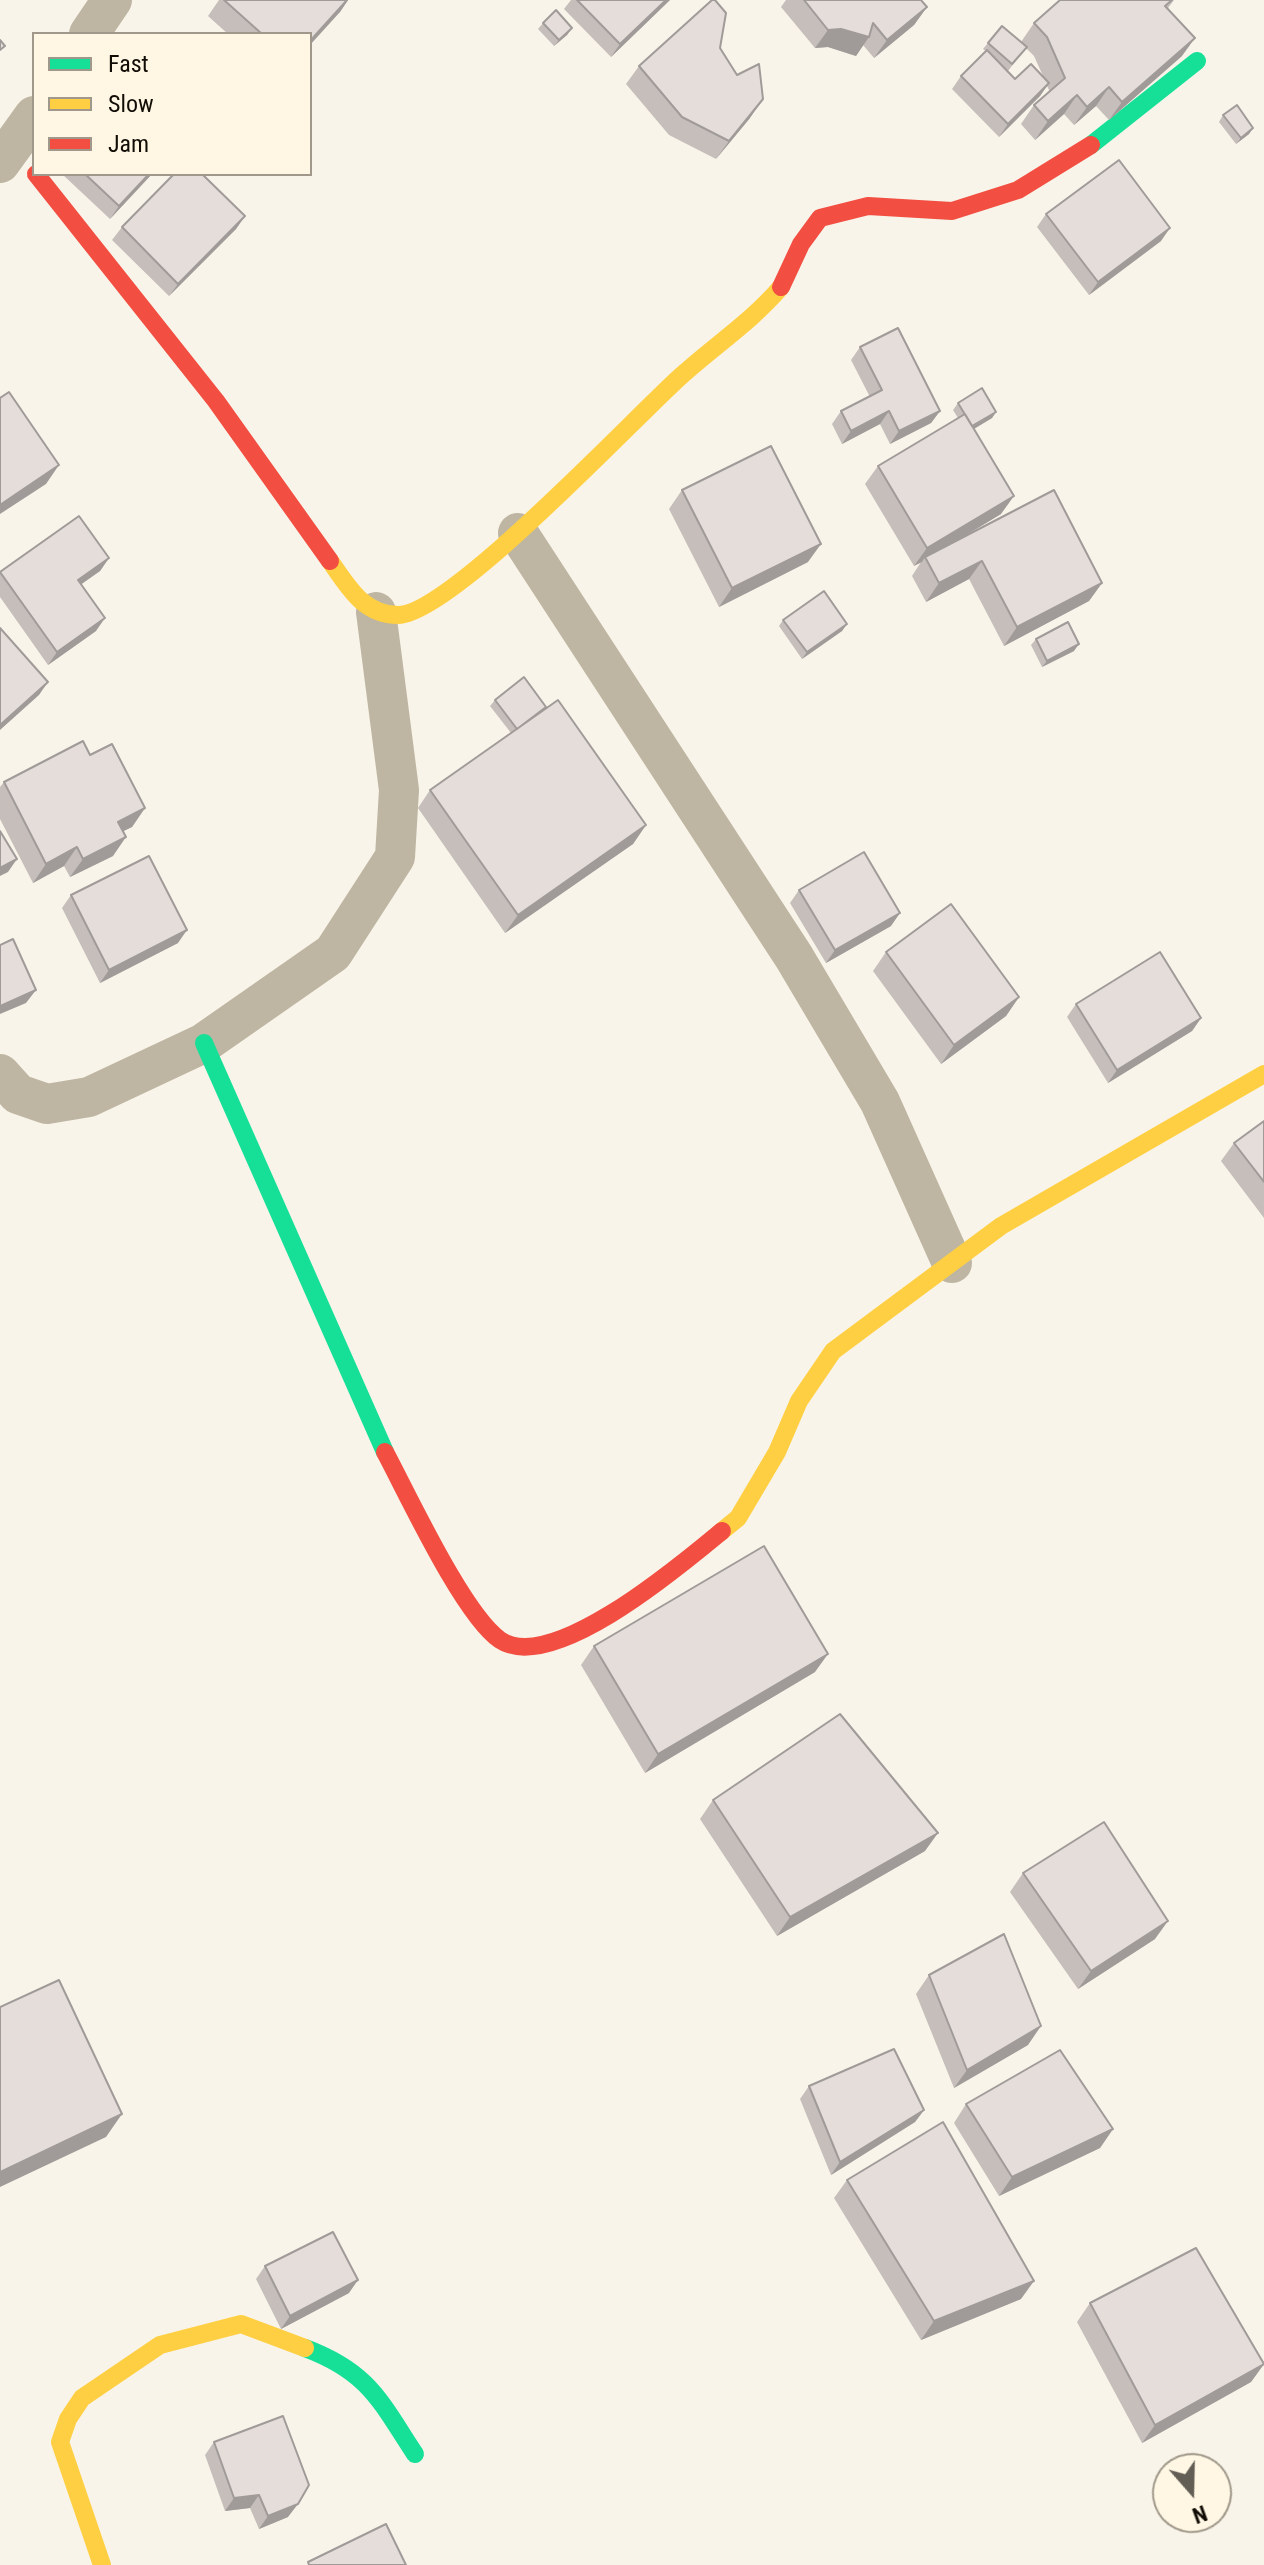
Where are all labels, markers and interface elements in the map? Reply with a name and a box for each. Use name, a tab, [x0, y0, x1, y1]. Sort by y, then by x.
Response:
legend	[32, 32, 312, 176]
text: Fast	[108, 50, 149, 78]
text: Slow	[108, 90, 154, 118]
text: Jam	[108, 130, 149, 158]
north arrow	[1152, 2453, 1232, 2533]
text: N	[1189, 2500, 1210, 2528]

